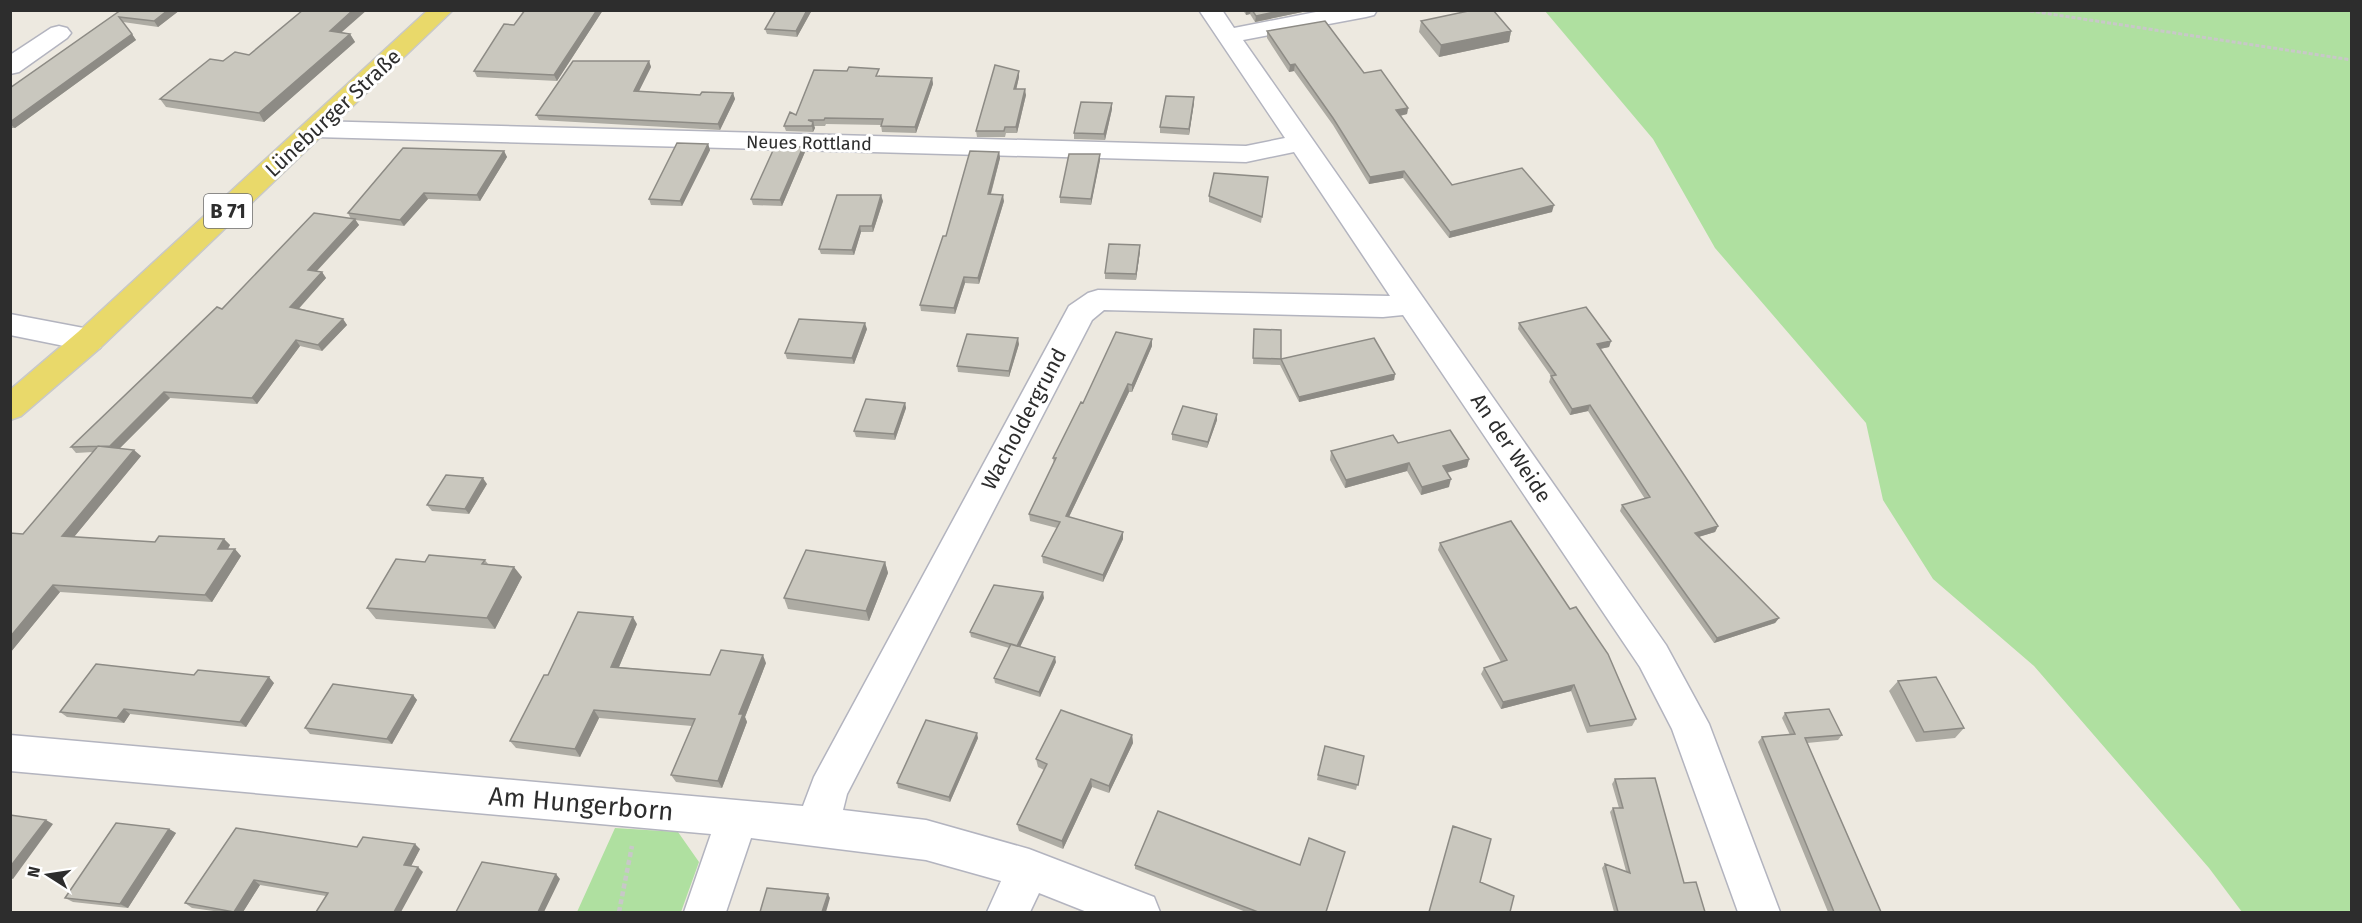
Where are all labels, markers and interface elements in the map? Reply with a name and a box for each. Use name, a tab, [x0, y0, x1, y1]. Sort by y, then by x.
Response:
street label: Lüneburger Straße	[260, 43, 406, 183]
street label: Neues Rottland	[746, 131, 872, 155]
road number: B 71	[204, 194, 252, 228]
street label: Wacholdergrund	[976, 344, 1072, 494]
street label: An der Weide	[1465, 388, 1557, 508]
street label: Am Hungerborn	[487, 780, 675, 828]
north arrow	[18, 845, 78, 905]
text: N	[23, 865, 44, 879]

